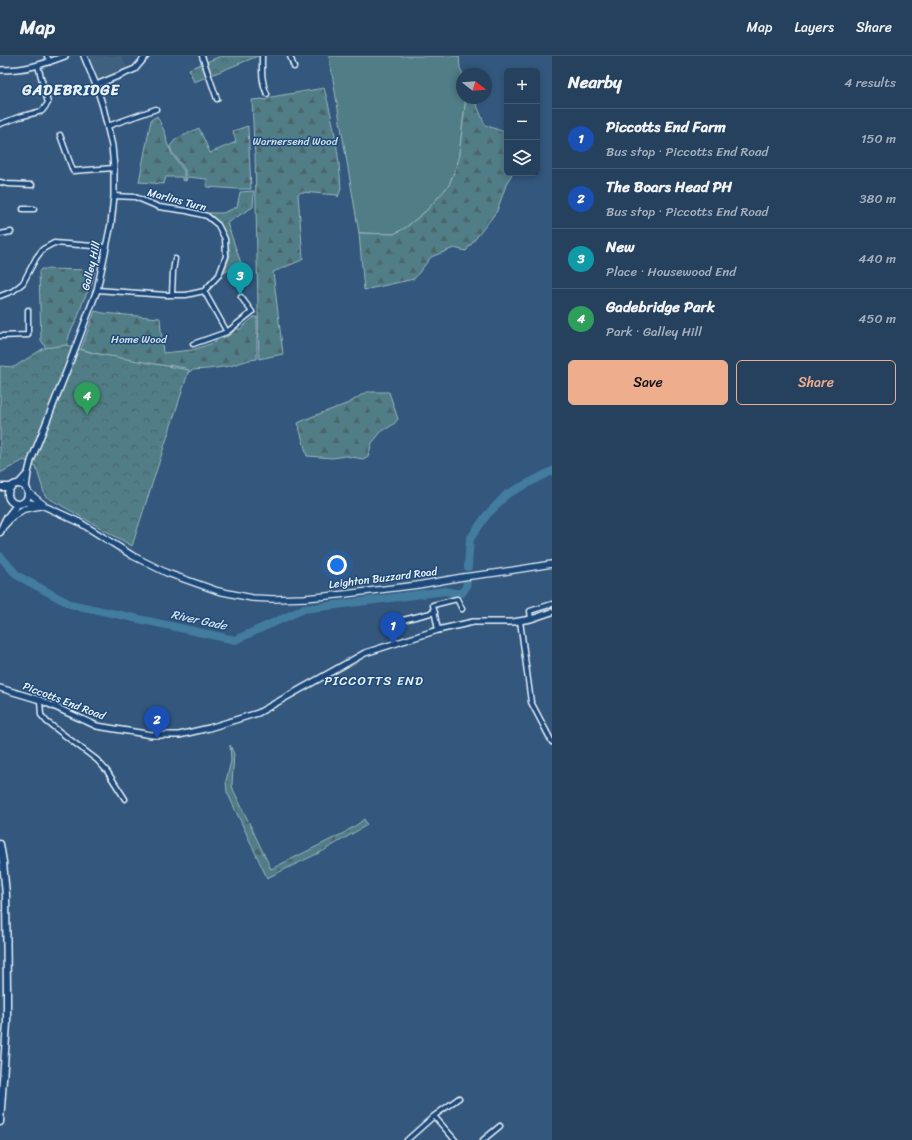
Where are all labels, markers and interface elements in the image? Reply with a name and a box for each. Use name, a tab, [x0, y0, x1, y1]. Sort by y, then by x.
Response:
text: Map	[20, 11, 55, 44]
text: Map	[747, 15, 772, 40]
text: Layers	[794, 15, 834, 40]
text: Share	[856, 15, 892, 40]
text: Nearby	[568, 67, 622, 97]
north arrow	[456, 68, 492, 104]
map controls	[504, 68, 540, 176]
button: +	[504, 68, 540, 104]
text: 4 results	[844, 71, 896, 94]
district label: GADEBRIDGE	[21, 77, 120, 103]
button: −	[504, 104, 540, 140]
text: Piccotts End Farm	[606, 114, 726, 140]
text: 1	[578, 127, 584, 150]
text: 150 m	[861, 127, 896, 150]
park label: Warnersend Wood	[252, 132, 339, 151]
button: layers	[504, 140, 540, 176]
text: Bus stop · Piccotts End Road	[606, 140, 768, 163]
text: The Boars Head PH	[606, 174, 732, 200]
street label: Marlins Turn	[145, 183, 209, 217]
text: 2	[577, 187, 585, 210]
text: 380 m	[859, 187, 896, 210]
text: Bus stop · Piccotts End Road	[606, 200, 768, 223]
text: New	[606, 234, 634, 260]
street label: Galley Hill	[76, 239, 106, 292]
text: 3	[577, 247, 585, 270]
text: 440 m	[858, 247, 896, 270]
text: Place · Housewood End	[606, 260, 736, 283]
pin: 3	[227, 262, 253, 295]
text: Gadebridge Park	[606, 294, 715, 320]
text: 4	[577, 307, 585, 330]
text: 450 m	[858, 307, 896, 330]
text: Park · Galley Hill	[606, 320, 702, 343]
park label: Home Wood	[111, 330, 168, 349]
button: Save	[568, 360, 728, 405]
button: Share	[736, 360, 896, 405]
pin: 4	[74, 382, 100, 415]
your location	[327, 555, 347, 575]
street label: Leighton Buzzard Road	[328, 562, 440, 594]
water label: River Gade	[169, 603, 231, 637]
pin: 1	[380, 612, 406, 645]
district label: PICCOTTS END	[324, 669, 424, 692]
street label: Piccotts End Road	[20, 677, 109, 726]
pin: 2	[144, 706, 170, 739]

